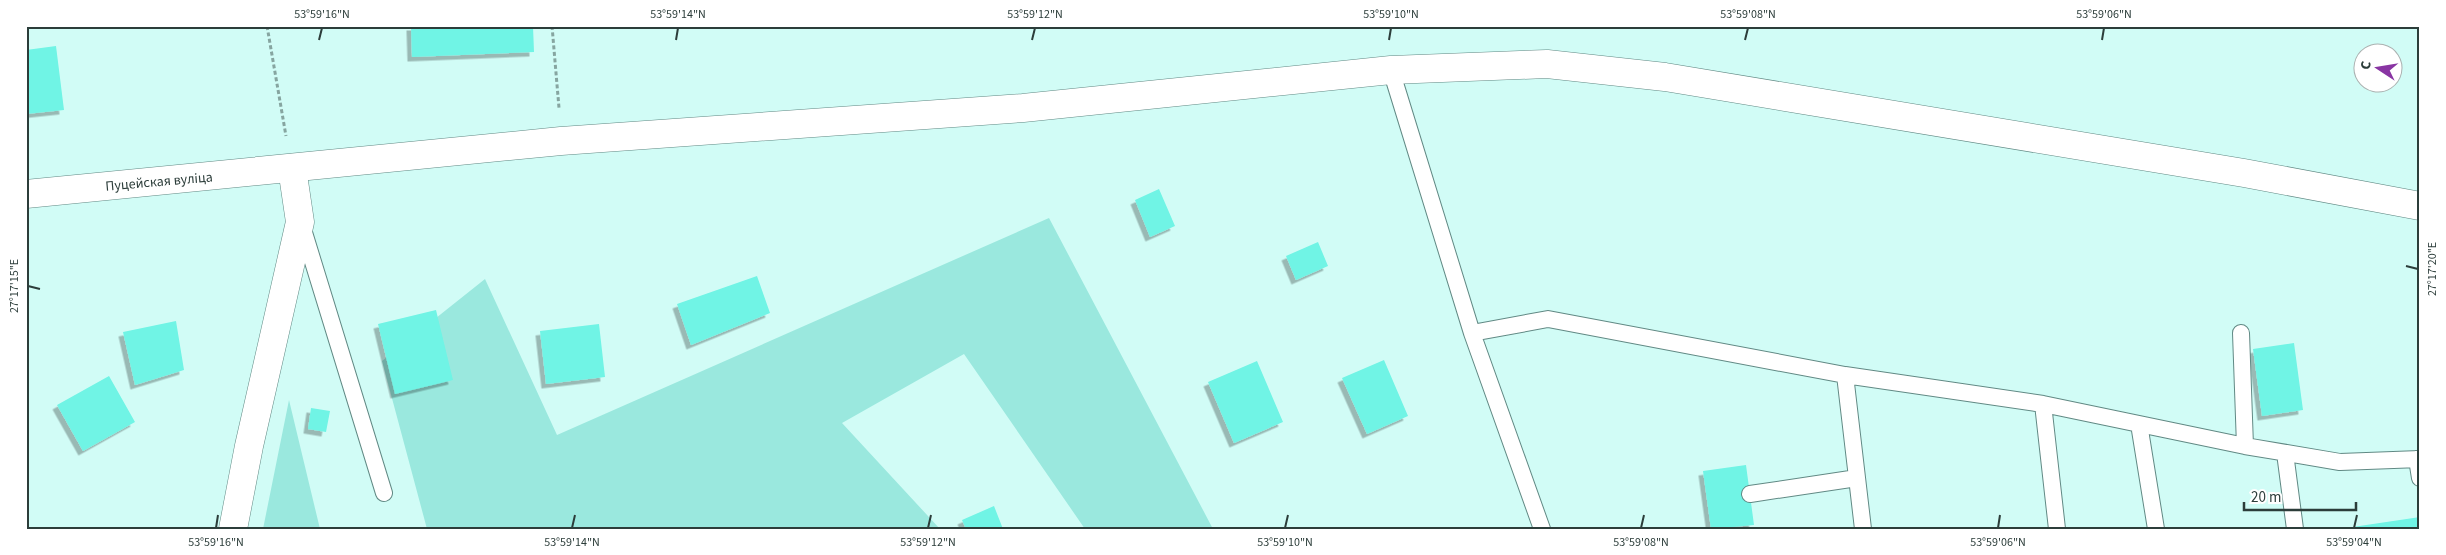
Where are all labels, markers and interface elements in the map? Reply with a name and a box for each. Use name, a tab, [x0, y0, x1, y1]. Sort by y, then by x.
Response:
text: 53°59'16"N	[294, 6, 350, 23]
text: 53°59'14"N	[650, 6, 706, 23]
text: 53°59'12"N	[1007, 6, 1063, 23]
text: 53°59'10"N	[1363, 6, 1419, 23]
text: 53°59'08"N	[1720, 6, 1776, 23]
text: 53°59'06"N	[2076, 6, 2132, 23]
north arrow	[2354, 42, 2404, 92]
text: С	[2356, 59, 2377, 72]
street label: Пуцейская вуліца	[105, 167, 214, 197]
text: 27°17'20"E	[2424, 242, 2441, 296]
text: 27°17'15"E	[6, 259, 23, 313]
scale bar	[2244, 480, 2356, 512]
text: 20 m	[2251, 487, 2281, 508]
text: 53°59'16"N	[188, 534, 244, 551]
text: 53°59'14"N	[544, 534, 600, 551]
text: 53°59'12"N	[900, 534, 956, 551]
text: 53°59'10"N	[1257, 534, 1313, 551]
text: 53°59'08"N	[1613, 534, 1669, 551]
text: 53°59'06"N	[1970, 534, 2026, 551]
text: 53°59'04"N	[2326, 534, 2382, 551]

